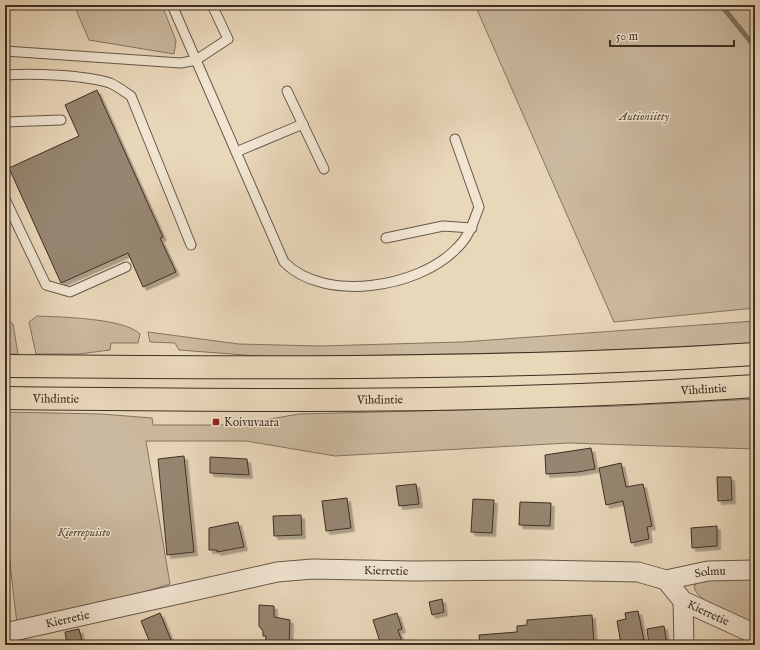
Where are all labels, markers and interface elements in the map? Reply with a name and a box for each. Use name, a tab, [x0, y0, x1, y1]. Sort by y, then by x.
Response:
scale bar	[610, 22, 734, 48]
text: 50 m	[616, 29, 638, 44]
park label: Autioniitty	[617, 109, 670, 124]
street label: Vihdintie	[679, 380, 728, 398]
street label: Vihdintie	[32, 391, 80, 406]
street label: Vihdintie	[356, 392, 404, 407]
place label: Koivuvaara	[224, 415, 280, 430]
marker: Koivuvaara	[211, 417, 221, 427]
park label: Kierrepuisto	[57, 525, 110, 540]
street label: Kierretie	[364, 563, 409, 578]
street label: Solmu	[693, 563, 726, 581]
street label: Kierretie	[685, 597, 732, 629]
street label: Kierretie	[44, 607, 91, 631]

